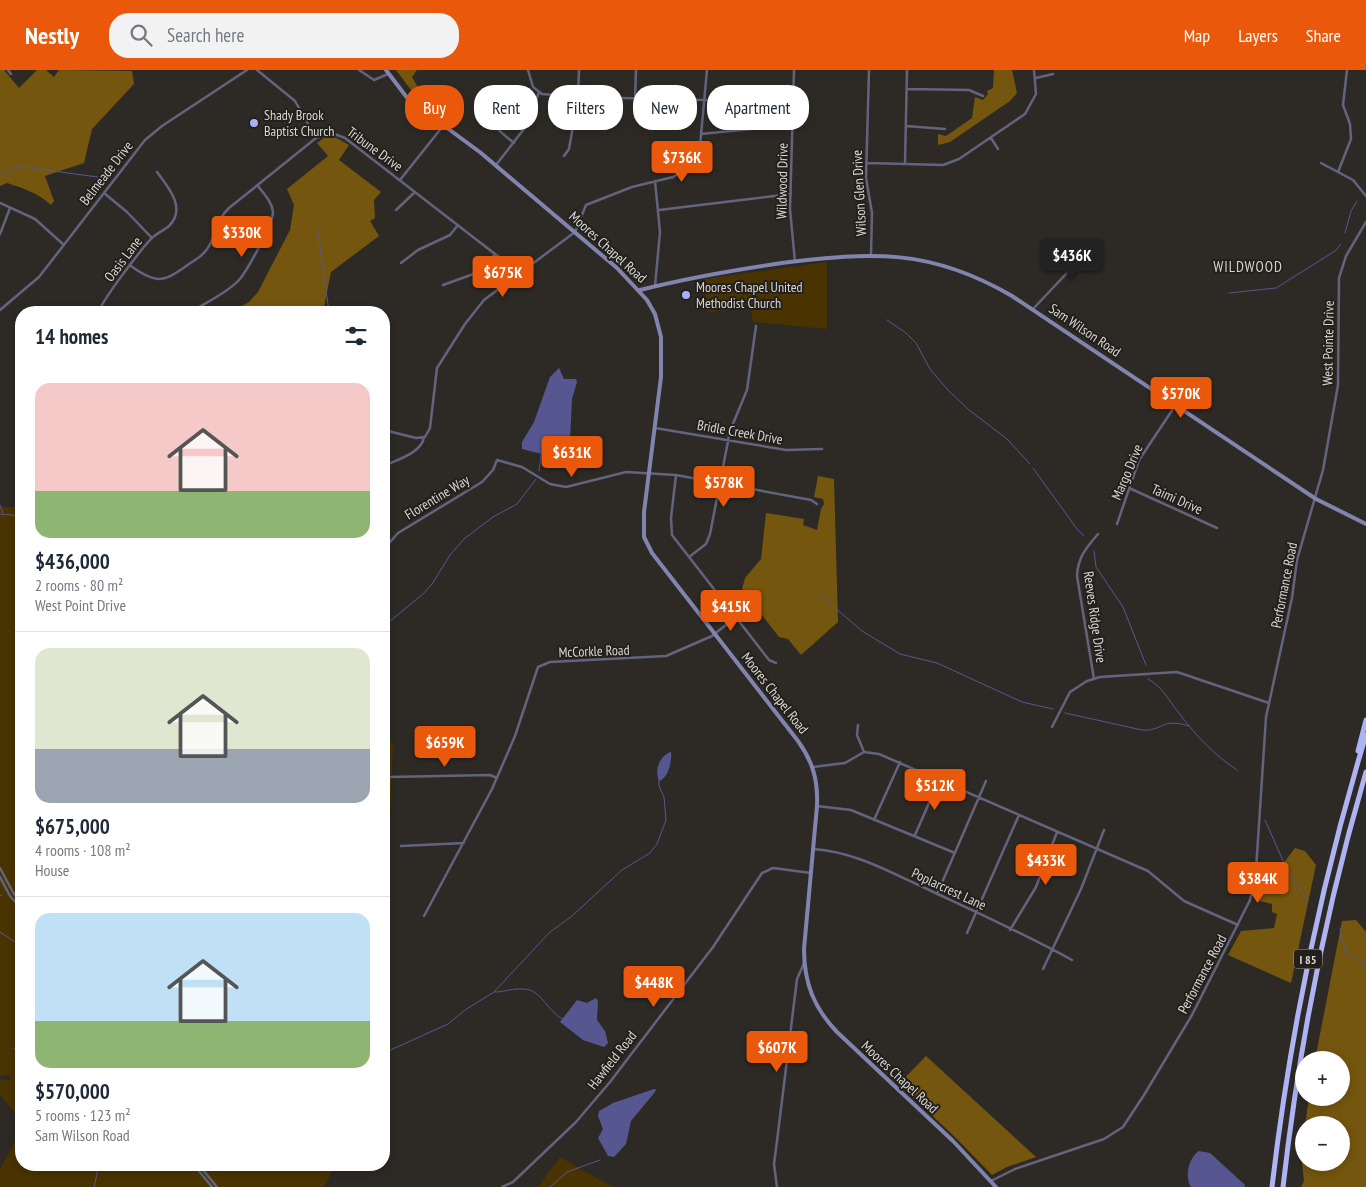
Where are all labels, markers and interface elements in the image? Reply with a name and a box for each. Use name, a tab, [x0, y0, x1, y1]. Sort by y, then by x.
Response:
search box	[109, 13, 459, 58]
text: Nestly	[25, 20, 79, 51]
icon: search	[127, 21, 155, 49]
text: Search here	[167, 23, 244, 47]
text: Map	[1184, 24, 1210, 47]
text: Layers	[1238, 24, 1278, 47]
text: Share	[1306, 24, 1341, 47]
chip: Buy	[405, 85, 464, 130]
chip: Rent	[474, 85, 538, 130]
chip: Filters	[548, 85, 623, 130]
chip: New	[633, 85, 697, 130]
chip: Apartment	[707, 85, 809, 130]
place label: Shady Brook Baptist Church	[264, 106, 334, 140]
marker: Shady Brook Baptist Church	[248, 117, 260, 129]
street label: Tribune Drive	[344, 123, 407, 175]
street label: Belmeade Drive	[75, 137, 137, 209]
pin: $736K	[647, 140, 717, 183]
street label: Wildwood Drive	[772, 142, 792, 219]
text: $736K	[663, 147, 701, 167]
street label: Wilson Glen Drive	[848, 149, 870, 236]
street label: Moores Chapel Road	[565, 207, 651, 287]
pin: $330K	[207, 216, 277, 258]
text: $330K	[223, 222, 261, 242]
street label: Oasis Lane	[100, 233, 146, 285]
pin: $436K	[1037, 238, 1107, 281]
text: $436K	[1053, 245, 1091, 265]
pin: $675K	[468, 256, 538, 298]
district label: WILDWOOD	[1213, 257, 1283, 276]
text: $675K	[484, 262, 522, 282]
place label: Moores Chapel United Methodist Church	[696, 278, 803, 312]
marker: Moores Chapel United Methodist Church	[680, 289, 692, 301]
street label: Sam Wilson Road	[1046, 299, 1124, 361]
street label: West Pointe Drive	[1318, 300, 1338, 386]
icon: filters	[342, 322, 370, 350]
text: 14 homes	[35, 323, 108, 350]
pin: $570K	[1146, 376, 1216, 419]
text: $570K	[1162, 383, 1200, 403]
icon: home	[158, 415, 248, 505]
street label: Bridle Creek Drive	[696, 416, 784, 448]
pin: $631K	[537, 436, 607, 478]
street label: Margo Drive	[1107, 441, 1147, 503]
text: $631K	[553, 442, 591, 462]
pin: $578K	[689, 466, 759, 508]
street label: Florentine Way	[401, 470, 473, 523]
text: $578K	[705, 472, 743, 492]
street label: Taimi Drive	[1149, 480, 1206, 518]
street label: Performance Road	[1267, 541, 1301, 629]
text: $436,000	[35, 548, 110, 575]
street label: Reeves Ridge Drive	[1080, 570, 1110, 664]
text: 2 rooms · 80 m²	[35, 575, 123, 595]
pin: $415K	[696, 590, 766, 632]
text: West Point Drive	[35, 595, 126, 615]
text: $415K	[712, 596, 750, 616]
street label: McCorkle Road	[558, 641, 630, 661]
street label: Moores Chapel Road	[738, 649, 812, 737]
icon: home	[158, 681, 248, 771]
pin: $659K	[410, 726, 480, 768]
text: $659K	[426, 732, 464, 752]
pin: $512K	[900, 768, 970, 811]
text: $512K	[916, 775, 954, 795]
text: $675,000	[35, 813, 110, 840]
text: 4 rooms · 108 m²	[35, 840, 131, 860]
pin: $433K	[1011, 844, 1081, 886]
text: $433K	[1027, 850, 1065, 870]
text: House	[35, 860, 69, 880]
pin: $384K	[1223, 862, 1293, 904]
street label: Poplarcrest Lane	[909, 864, 989, 914]
text: $384K	[1239, 868, 1277, 888]
street label: Performance Road	[1174, 931, 1230, 1017]
icon: home	[158, 946, 248, 1036]
road number: I 85	[1294, 950, 1322, 969]
pin: $448K	[619, 966, 689, 1008]
text: $448K	[635, 972, 673, 992]
street label: Hawfield Road	[584, 1027, 640, 1093]
pin: $607K	[742, 1030, 812, 1073]
text: $607K	[758, 1037, 796, 1057]
street label: Moores Chapel Road	[858, 1037, 942, 1117]
map controls	[1295, 1051, 1350, 1171]
button: +	[1295, 1051, 1350, 1106]
text: $570,000	[35, 1078, 110, 1105]
text: 5 rooms · 123 m²	[35, 1105, 131, 1125]
button: −	[1295, 1116, 1350, 1171]
text: Sam Wilson Road	[35, 1125, 130, 1145]

